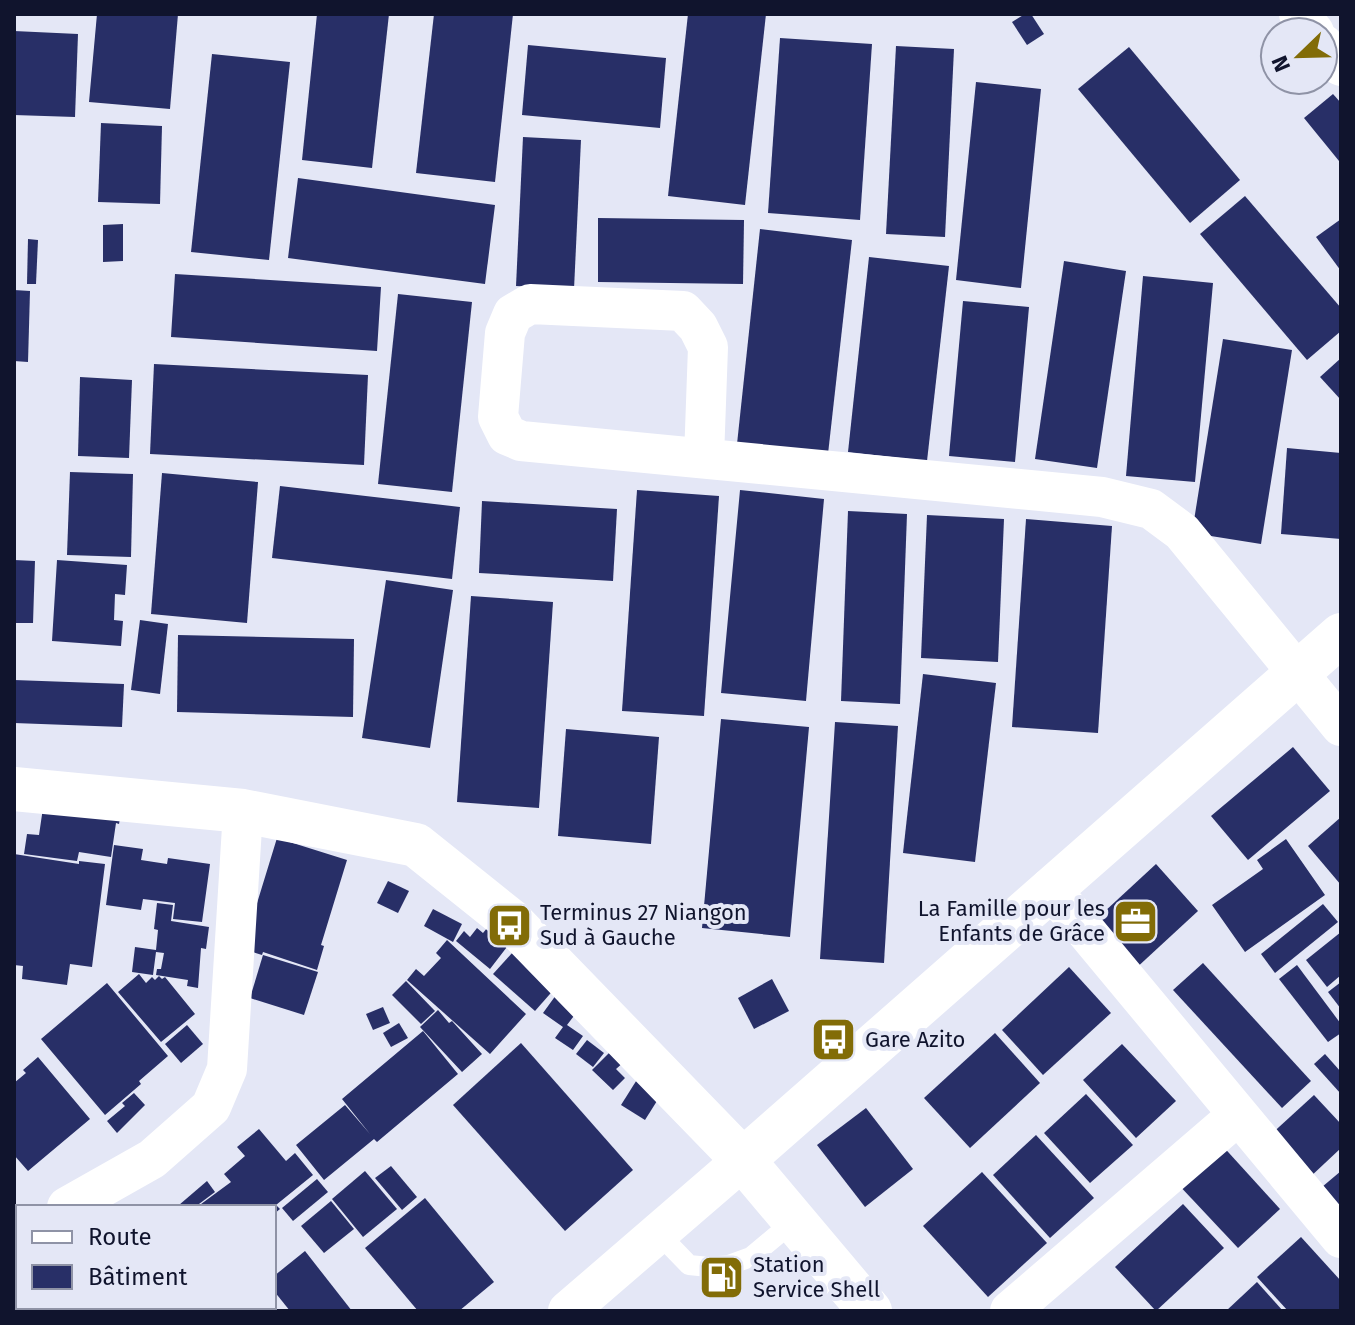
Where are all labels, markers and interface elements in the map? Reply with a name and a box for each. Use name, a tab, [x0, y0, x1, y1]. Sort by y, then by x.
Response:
north arrow	[1259, 16, 1339, 96]
text: N	[1266, 52, 1296, 76]
place label: La Famille pour les Enfants de Grâce	[918, 895, 1105, 947]
office icon: La Famille pour les Enfants de Grâce	[1112, 897, 1160, 945]
place label: Terminus 27 Niangon Sud à Gauche	[540, 899, 747, 951]
bus stop icon: Terminus 27 Niangon Sud à Gauche	[485, 901, 533, 949]
bus stop icon: Gare Azito	[810, 1015, 858, 1063]
place label: Gare Azito	[865, 1026, 965, 1053]
legend	[16, 1205, 276, 1309]
text: Route	[88, 1223, 152, 1251]
place label: Station Service Shell	[753, 1251, 880, 1303]
fuel station icon: Station Service Shell	[698, 1253, 746, 1301]
text: Bâtiment	[88, 1263, 188, 1291]

